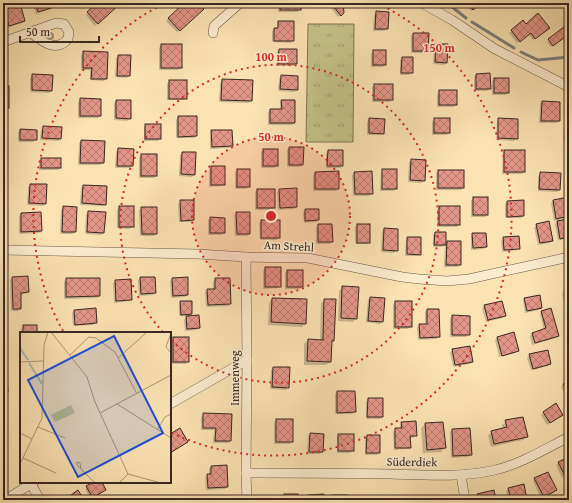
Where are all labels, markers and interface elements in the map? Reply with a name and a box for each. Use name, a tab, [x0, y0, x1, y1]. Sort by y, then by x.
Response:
scale bar	[20, 18, 99, 44]
text: 50 m	[26, 23, 50, 40]
text: 150 m	[423, 39, 456, 56]
text: 100 m	[255, 48, 288, 65]
text: 50 m	[258, 128, 284, 145]
centre of rings	[264, 209, 278, 223]
street label: Am Strehl	[263, 236, 315, 255]
inset map	[20, 332, 171, 483]
street label: Immenweg	[226, 350, 243, 406]
street label: Süderdiek	[387, 453, 438, 470]

